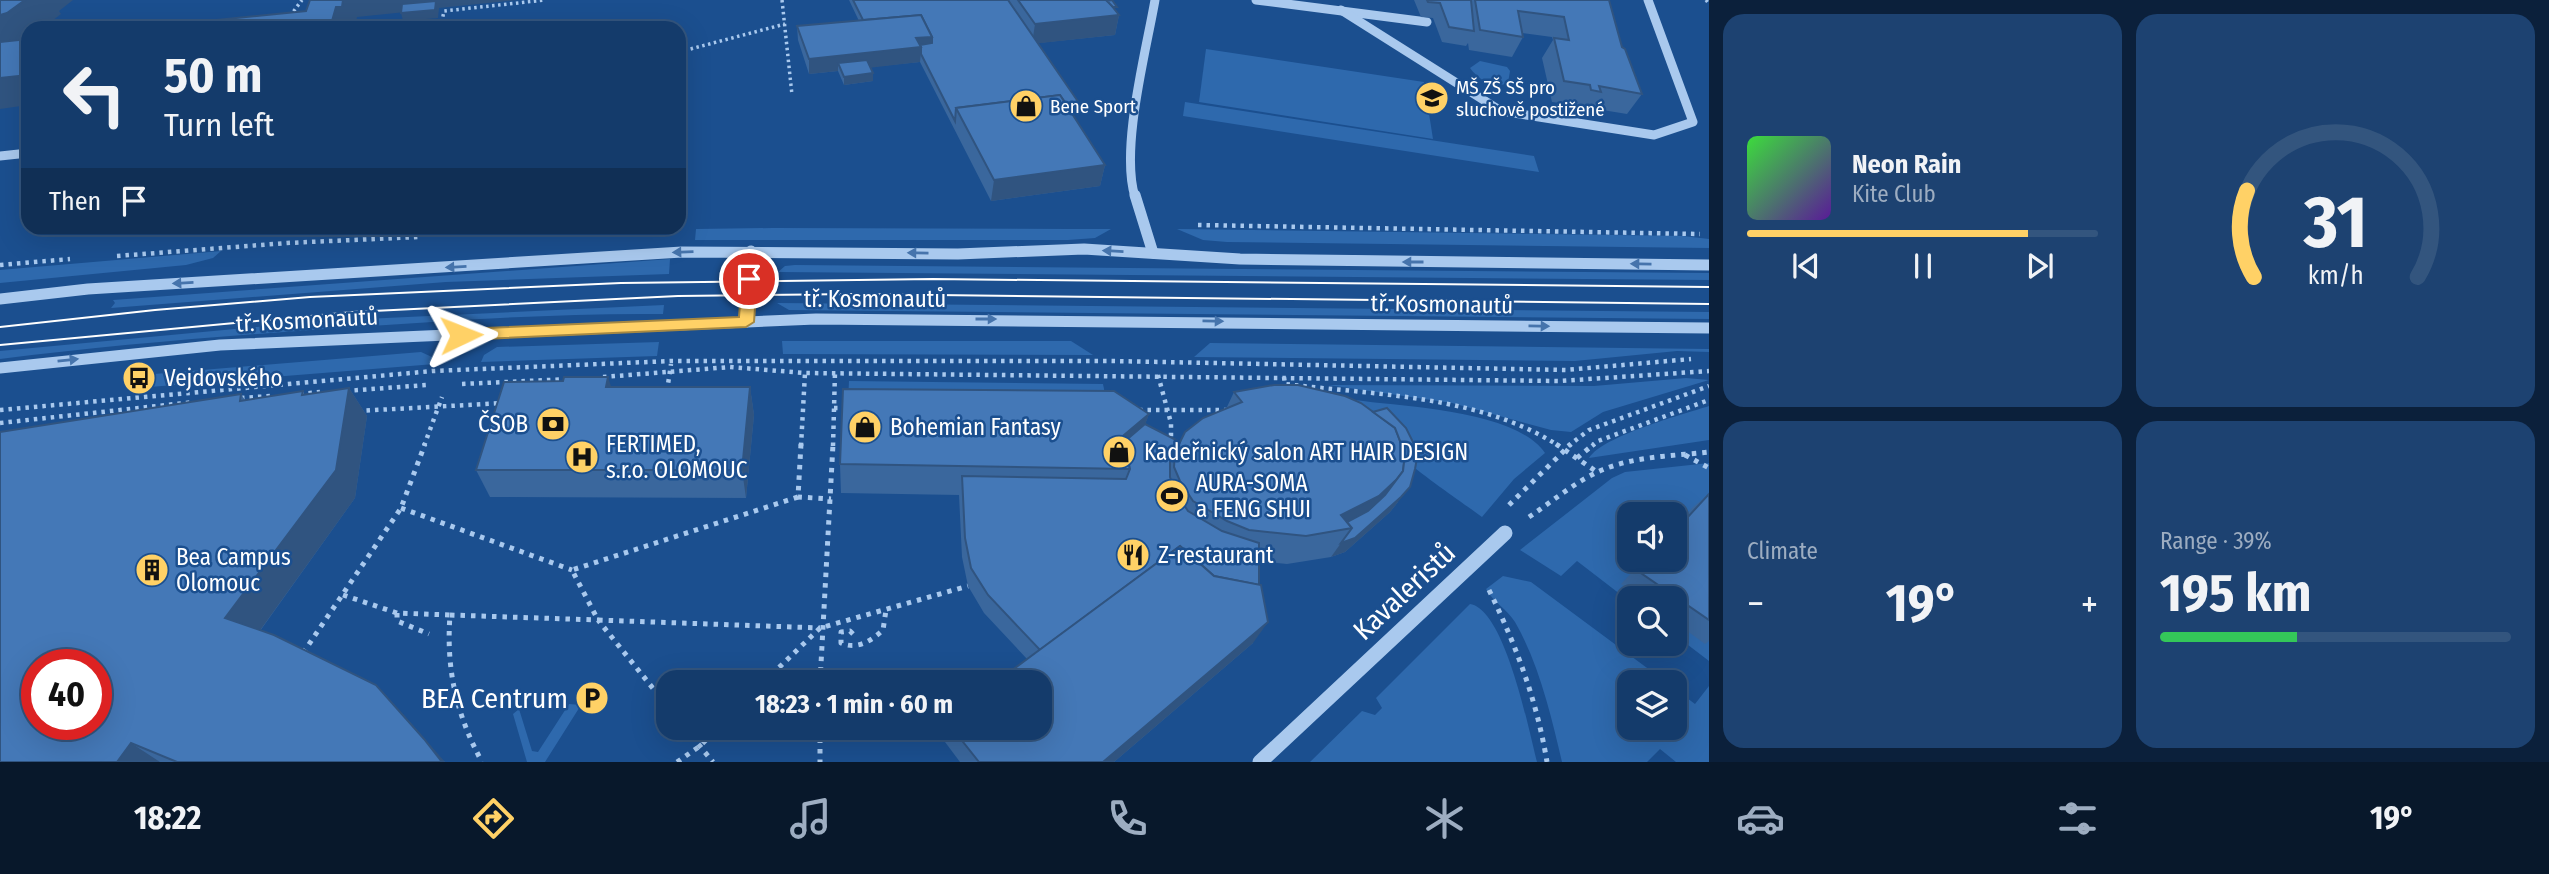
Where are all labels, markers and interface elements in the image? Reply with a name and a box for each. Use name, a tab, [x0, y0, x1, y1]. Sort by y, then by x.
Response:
text: 50 m	[164, 46, 262, 105]
icon: left	[49, 49, 140, 140]
place label: MŠ ZŠ SŠ pro sluchově postižené	[1456, 76, 1605, 121]
school or university icon: MŠ ZŠ SŠ pro sluchově postižené	[1413, 79, 1451, 117]
shop icon: Bene Sport	[1007, 87, 1045, 125]
place label: Bene Sport	[1050, 95, 1137, 118]
text: Turn left	[164, 106, 274, 144]
text: Neon Rain	[1852, 149, 1961, 180]
text: 31	[2303, 179, 2367, 266]
text: Kite Club	[1852, 180, 1936, 208]
icon: arrive	[115, 182, 153, 220]
text: Then	[49, 186, 101, 217]
one-way arrow	[1101, 245, 1123, 256]
one-way arrow	[672, 247, 694, 258]
one-way arrow	[907, 247, 929, 259]
icon: previous	[1787, 247, 1825, 285]
icon: pause	[1904, 247, 1942, 285]
icon: next	[2021, 247, 2059, 285]
pin	[719, 249, 779, 309]
one-way arrow	[1402, 256, 1424, 268]
one-way arrow	[1630, 258, 1652, 270]
icon: arrive	[730, 260, 768, 298]
text: km/h	[2308, 261, 2363, 291]
one-way arrow	[445, 262, 467, 273]
one-way arrow	[172, 278, 194, 289]
street label: tř. Kosmonautů	[804, 285, 946, 313]
street label: tř. Kosmonautů	[1371, 289, 1513, 319]
position arrow	[424, 298, 498, 372]
street label: tř. Kosmonautů	[235, 302, 379, 338]
one-way arrow	[975, 313, 997, 325]
one-way arrow	[1203, 315, 1225, 327]
one-way arrow	[1528, 321, 1550, 332]
one-way arrow	[57, 354, 79, 365]
bus stop icon: Vejdovského	[120, 359, 158, 397]
place label: Vejdovského	[164, 364, 283, 392]
bank icon: ČSOB	[534, 405, 572, 443]
shop icon: Bohemian Fantasy	[846, 408, 884, 446]
place label: ČSOB	[478, 409, 528, 438]
place label: Bohemian Fantasy	[890, 413, 1061, 441]
place label: FERTIMED, s.r.o. OLOMOUC	[606, 430, 748, 484]
shop icon: Kadeřnický salon ART HAIR DESIGN	[1100, 433, 1138, 471]
hospital icon: FERTIMED, s.r.o. OLOMOUC	[563, 438, 601, 476]
place label: Kadeřnický salon ART HAIR DESIGN	[1144, 438, 1468, 466]
place label: AURA-SOMA a FENG SHUI	[1196, 469, 1311, 523]
sports icon: AURA-SOMA a FENG SHUI	[1153, 477, 1191, 515]
map controls	[1617, 502, 1687, 740]
button: sound	[1617, 502, 1687, 572]
text: Range · 39%	[2160, 527, 2272, 555]
restaurant icon: Z-restaurant	[1114, 536, 1152, 574]
street label: Kavaleristů	[1347, 536, 1462, 647]
text: Climate	[1747, 537, 1818, 565]
place label: Z-restaurant	[1158, 541, 1274, 569]
place label: Bea Campus Olomouc	[176, 543, 291, 597]
building icon: Bea Campus Olomouc	[133, 551, 171, 589]
text: 195 km	[2160, 562, 2311, 625]
text: 19°	[1886, 572, 1959, 635]
text: −	[1747, 581, 1764, 627]
text: +	[2081, 581, 2098, 627]
button: search	[1617, 586, 1687, 656]
speed limit sign: 40	[21, 649, 112, 740]
button: layers	[1617, 670, 1687, 740]
parking icon: BEA Centrum	[573, 679, 611, 717]
place label: BEA Centrum	[421, 682, 568, 715]
text: 18:23 · 1 min · 60 m	[755, 689, 953, 720]
icon: directions	[469, 794, 518, 843]
icon: music	[786, 794, 835, 843]
icon: phone	[1103, 794, 1152, 843]
icon: climate	[1420, 794, 1469, 843]
icon: car	[1736, 794, 1785, 843]
icon: filters	[2053, 794, 2102, 843]
text: 18:22	[134, 799, 201, 837]
text: 19°	[2370, 799, 2415, 837]

